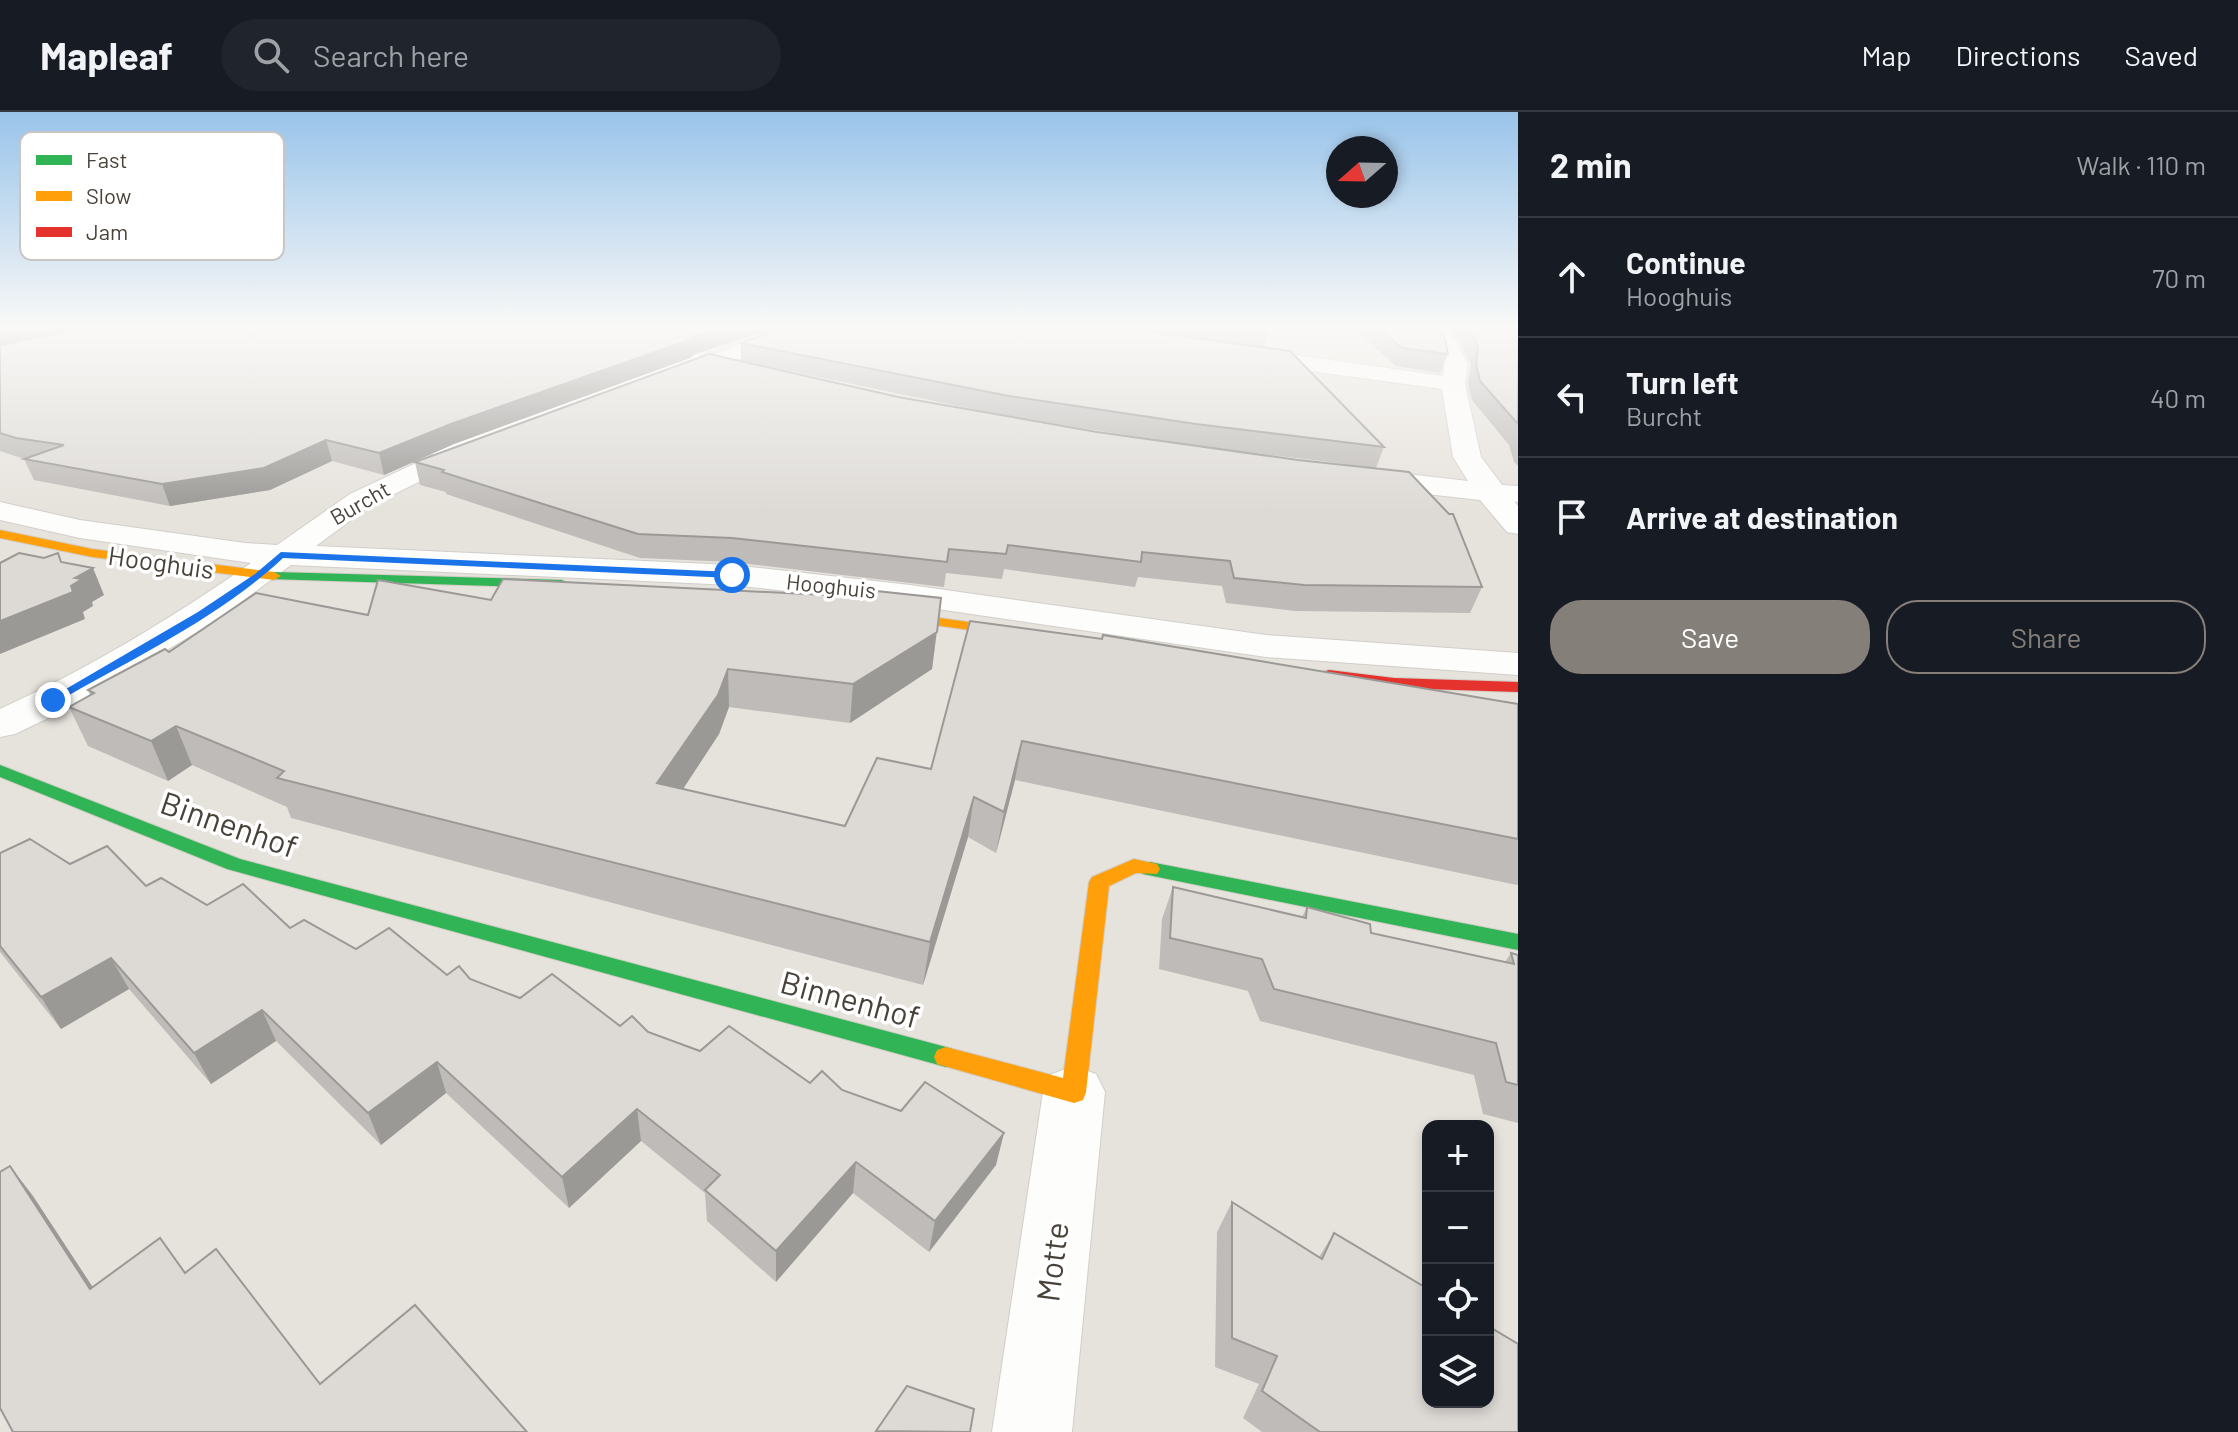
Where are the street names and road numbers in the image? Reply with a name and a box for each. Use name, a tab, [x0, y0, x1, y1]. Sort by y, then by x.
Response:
street label: Burcht	[325, 475, 394, 530]
street label: Hooghuis	[106, 539, 216, 584]
street label: Hooghuis	[785, 567, 877, 603]
street label: Binnenhof	[156, 782, 303, 864]
street label: Binnenhof	[777, 961, 924, 1035]
street label: Motte	[1027, 1220, 1075, 1304]

